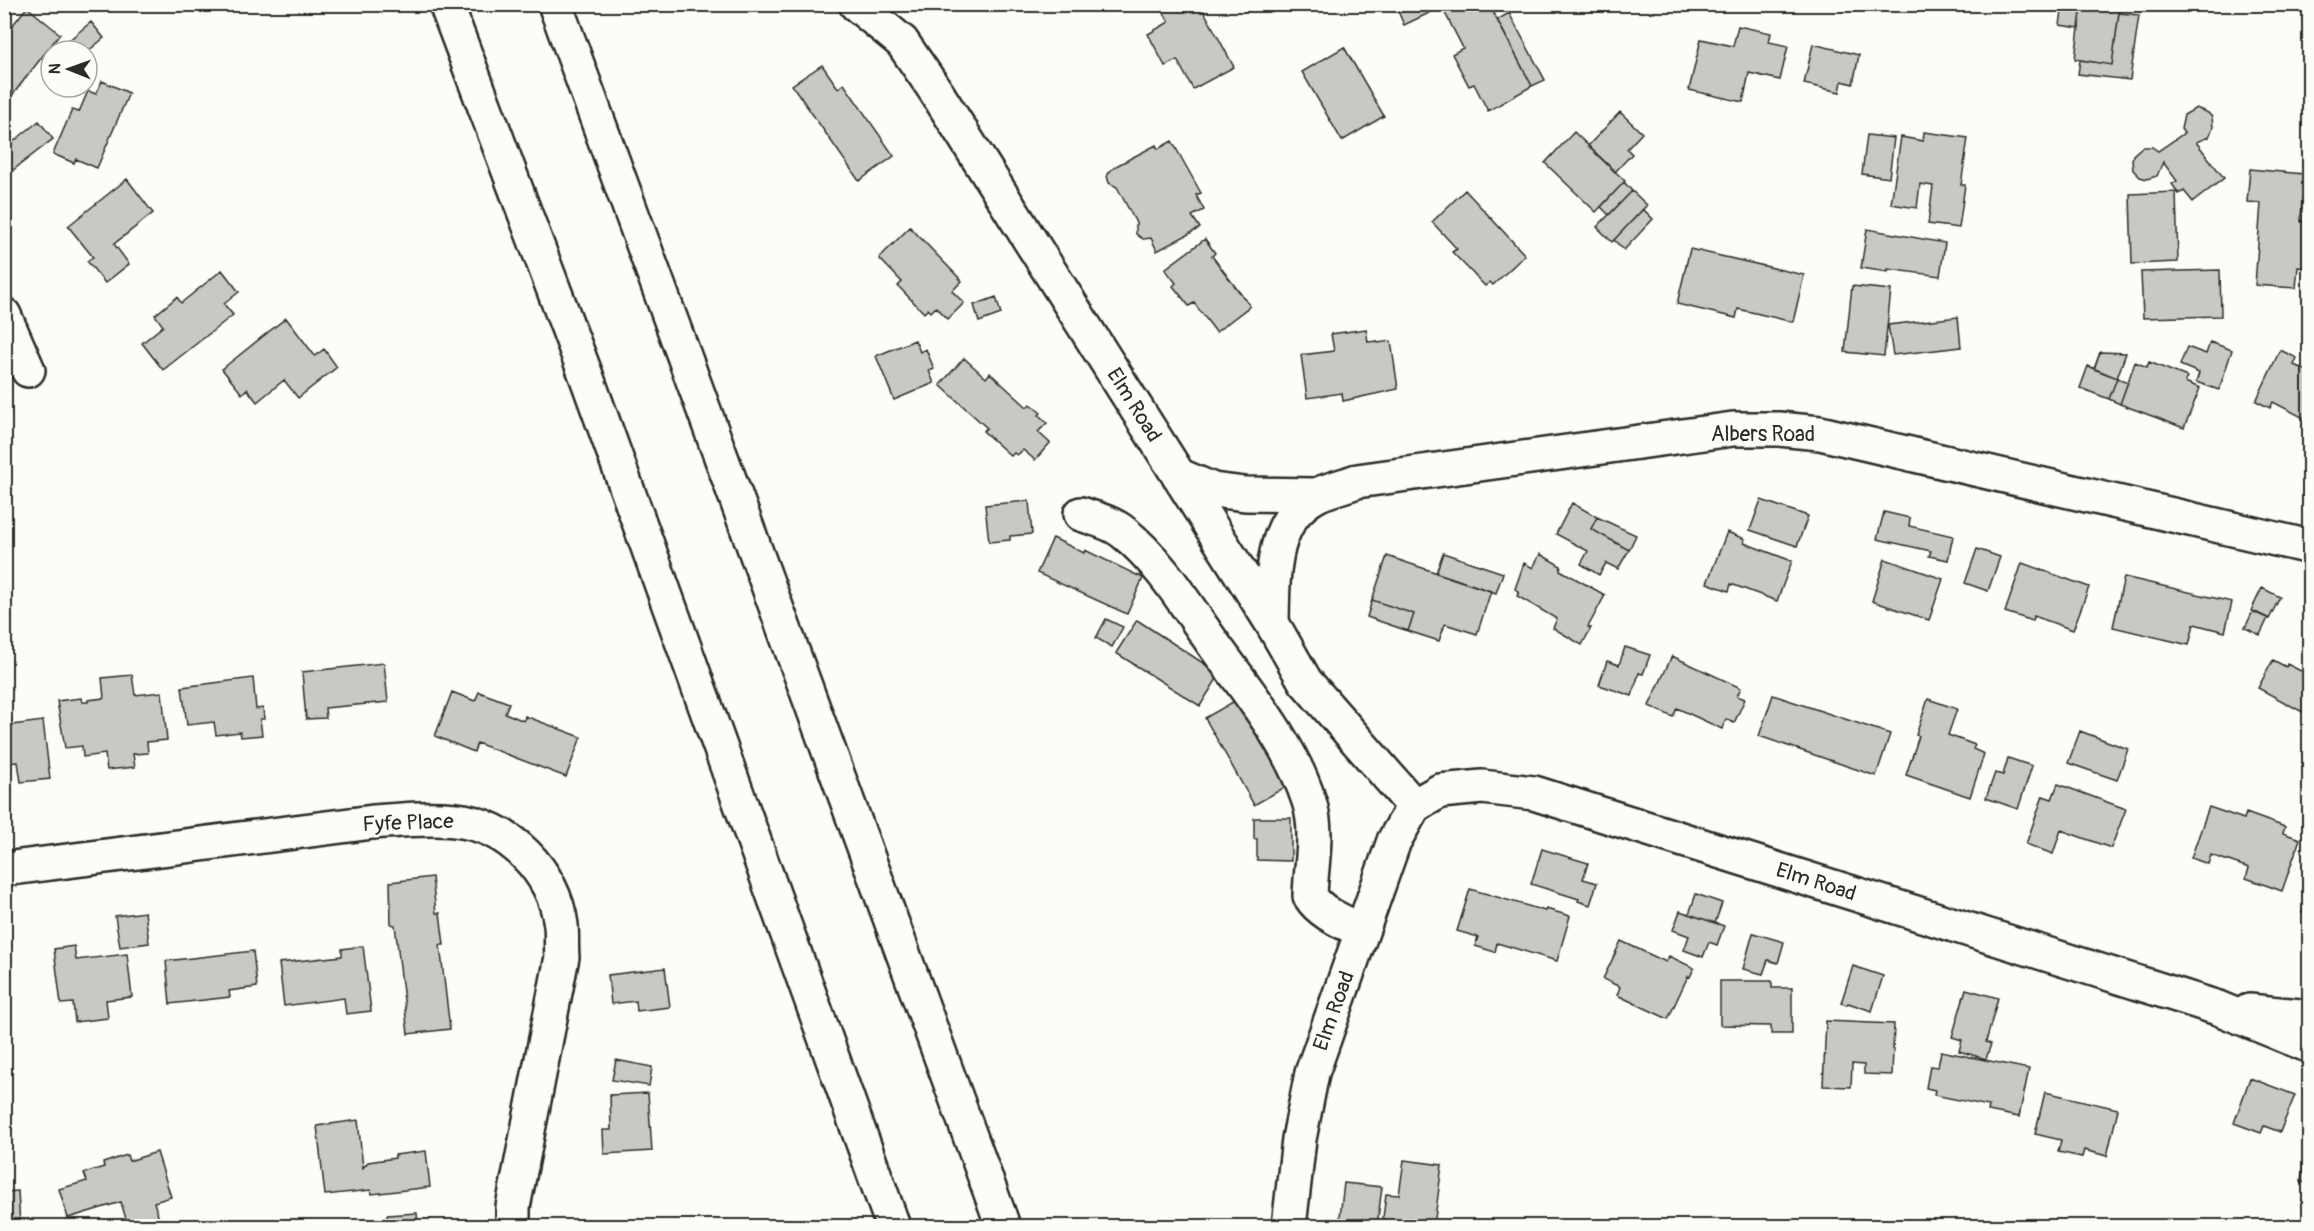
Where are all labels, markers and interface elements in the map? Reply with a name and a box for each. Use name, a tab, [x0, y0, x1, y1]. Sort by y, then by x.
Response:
north arrow	[39, 39, 99, 99]
text: N	[45, 63, 65, 74]
street label: Elm Road	[1101, 363, 1167, 447]
street label: Albers Road	[1711, 421, 1815, 448]
street label: Fyfe Place	[362, 808, 455, 838]
street label: Elm Road	[1773, 856, 1859, 908]
street label: Elm Road	[1307, 968, 1361, 1054]

